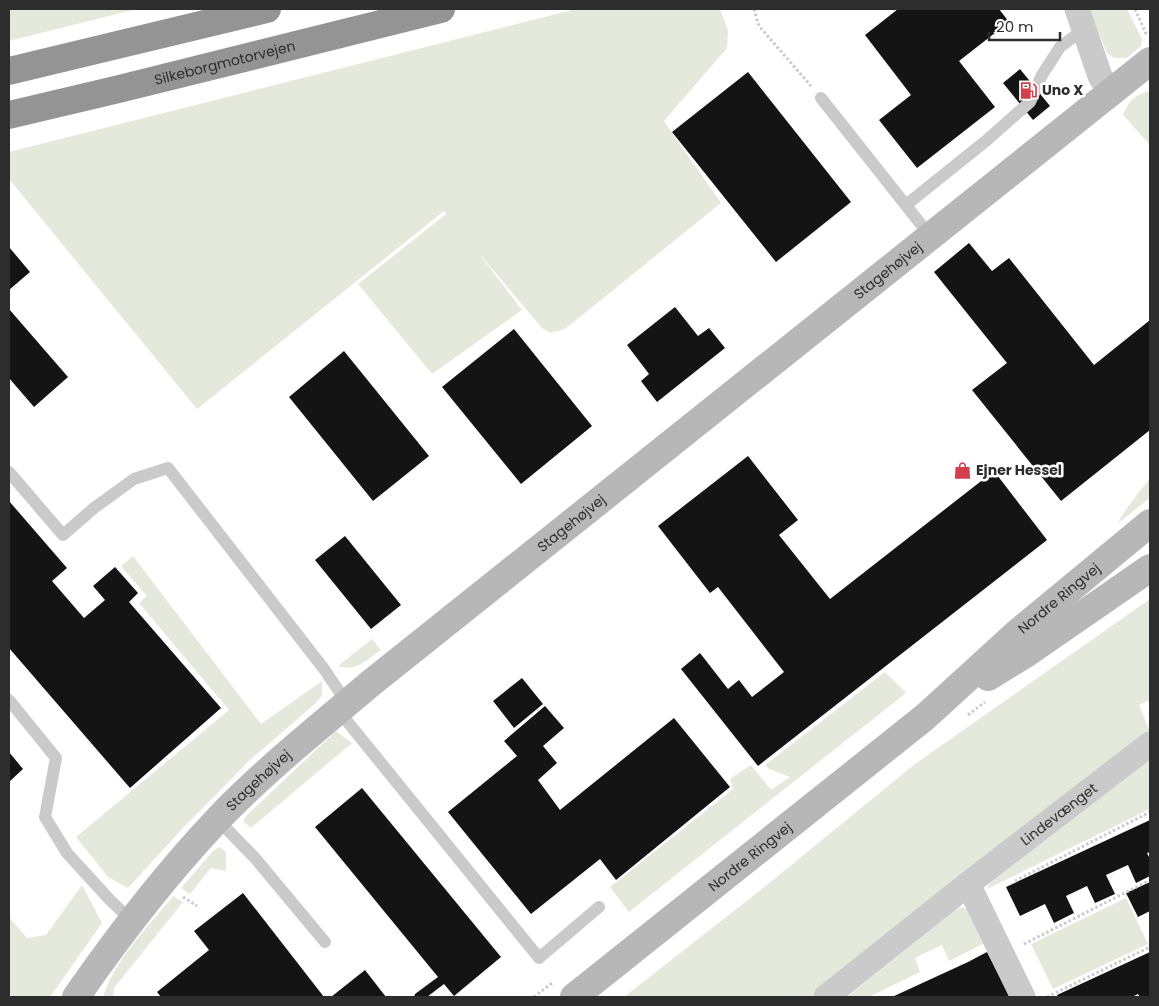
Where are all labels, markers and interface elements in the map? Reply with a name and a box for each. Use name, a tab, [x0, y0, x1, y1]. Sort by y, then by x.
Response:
scale bar	[989, 10, 1060, 42]
text: 20 m	[996, 16, 1034, 37]
street label: Silkeborgmotorvejen	[152, 36, 297, 90]
fuel station icon: Uno X	[1018, 80, 1038, 100]
place label: Uno X	[1042, 80, 1083, 100]
street label: Stagehøjvej	[849, 237, 926, 304]
shop icon: Ejner Hessel	[952, 460, 972, 480]
place label: Ejner Hessel	[976, 460, 1062, 480]
street label: Stagehøjvej	[533, 490, 610, 557]
street label: Nordre Ringvej	[1013, 558, 1104, 638]
street label: Stagehøjvej	[221, 745, 295, 815]
street label: Lindevænget	[1016, 778, 1101, 850]
street label: Nordre Ringvej	[704, 817, 796, 896]

